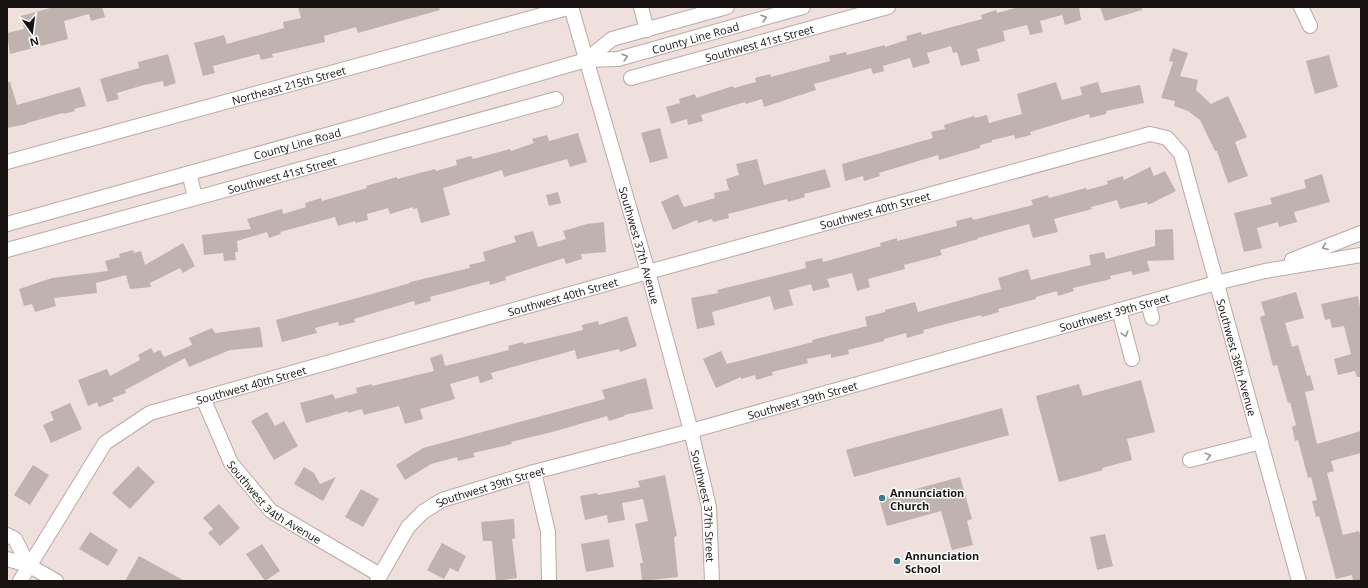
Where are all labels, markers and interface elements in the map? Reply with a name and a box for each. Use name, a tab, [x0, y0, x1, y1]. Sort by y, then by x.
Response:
north arrow	[12, 12, 52, 52]
one-way arrow	[760, 14, 767, 23]
street label: County Line Road	[650, 18, 741, 57]
street label: Southwest 41st Street	[703, 20, 815, 65]
text: N	[28, 34, 41, 51]
one-way arrow	[621, 53, 628, 62]
street label: Northeast 215th Street	[230, 62, 347, 107]
street label: County Line Road	[252, 124, 342, 162]
street label: Southwest 41st Street	[226, 152, 338, 197]
street label: Southwest 37th Avenue	[616, 185, 664, 306]
street label: Southwest 40th Street	[818, 187, 932, 232]
one-way arrow	[1321, 243, 1328, 251]
street label: Southwest 40th Street	[506, 273, 619, 319]
street label: Southwest 39th Street	[1057, 289, 1171, 334]
street label: Southwest 38th Avenue	[1214, 297, 1261, 418]
one-way arrow	[1120, 331, 1129, 338]
street label: Southwest 40th Street	[194, 362, 308, 407]
street label: Southwest 39th Street	[746, 377, 859, 422]
street label: Southwest 37th Street	[688, 448, 719, 562]
one-way arrow	[1205, 452, 1211, 460]
street label: Southwest 34th Avenue	[224, 457, 324, 547]
street label: Southwest 39th Street	[432, 462, 546, 510]
place label: Annunciation Church	[890, 485, 964, 513]
marker: Annunciation Church	[877, 493, 887, 503]
place label: Annunciation School	[905, 548, 979, 576]
marker: Annunciation School	[892, 556, 902, 566]

